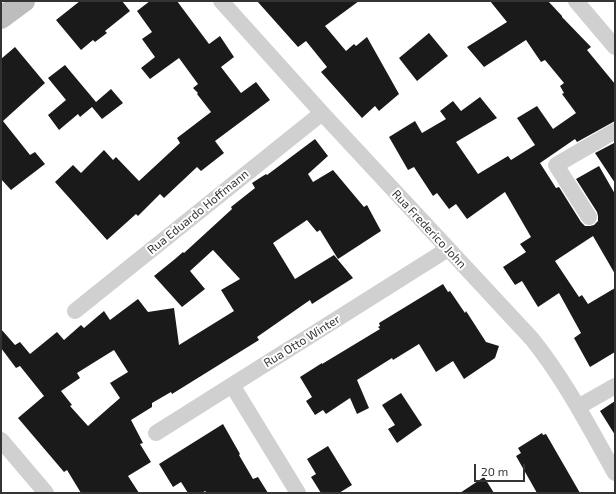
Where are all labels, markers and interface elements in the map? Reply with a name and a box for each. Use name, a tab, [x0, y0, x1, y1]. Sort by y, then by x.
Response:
street label: Rua Eduardo Hoffmann	[145, 167, 251, 257]
street label: Rua Frederico John	[389, 187, 469, 271]
street label: Rua Otto Winter	[261, 312, 343, 370]
scale bar	[476, 456, 527, 482]
text: 20 m	[481, 464, 508, 478]

